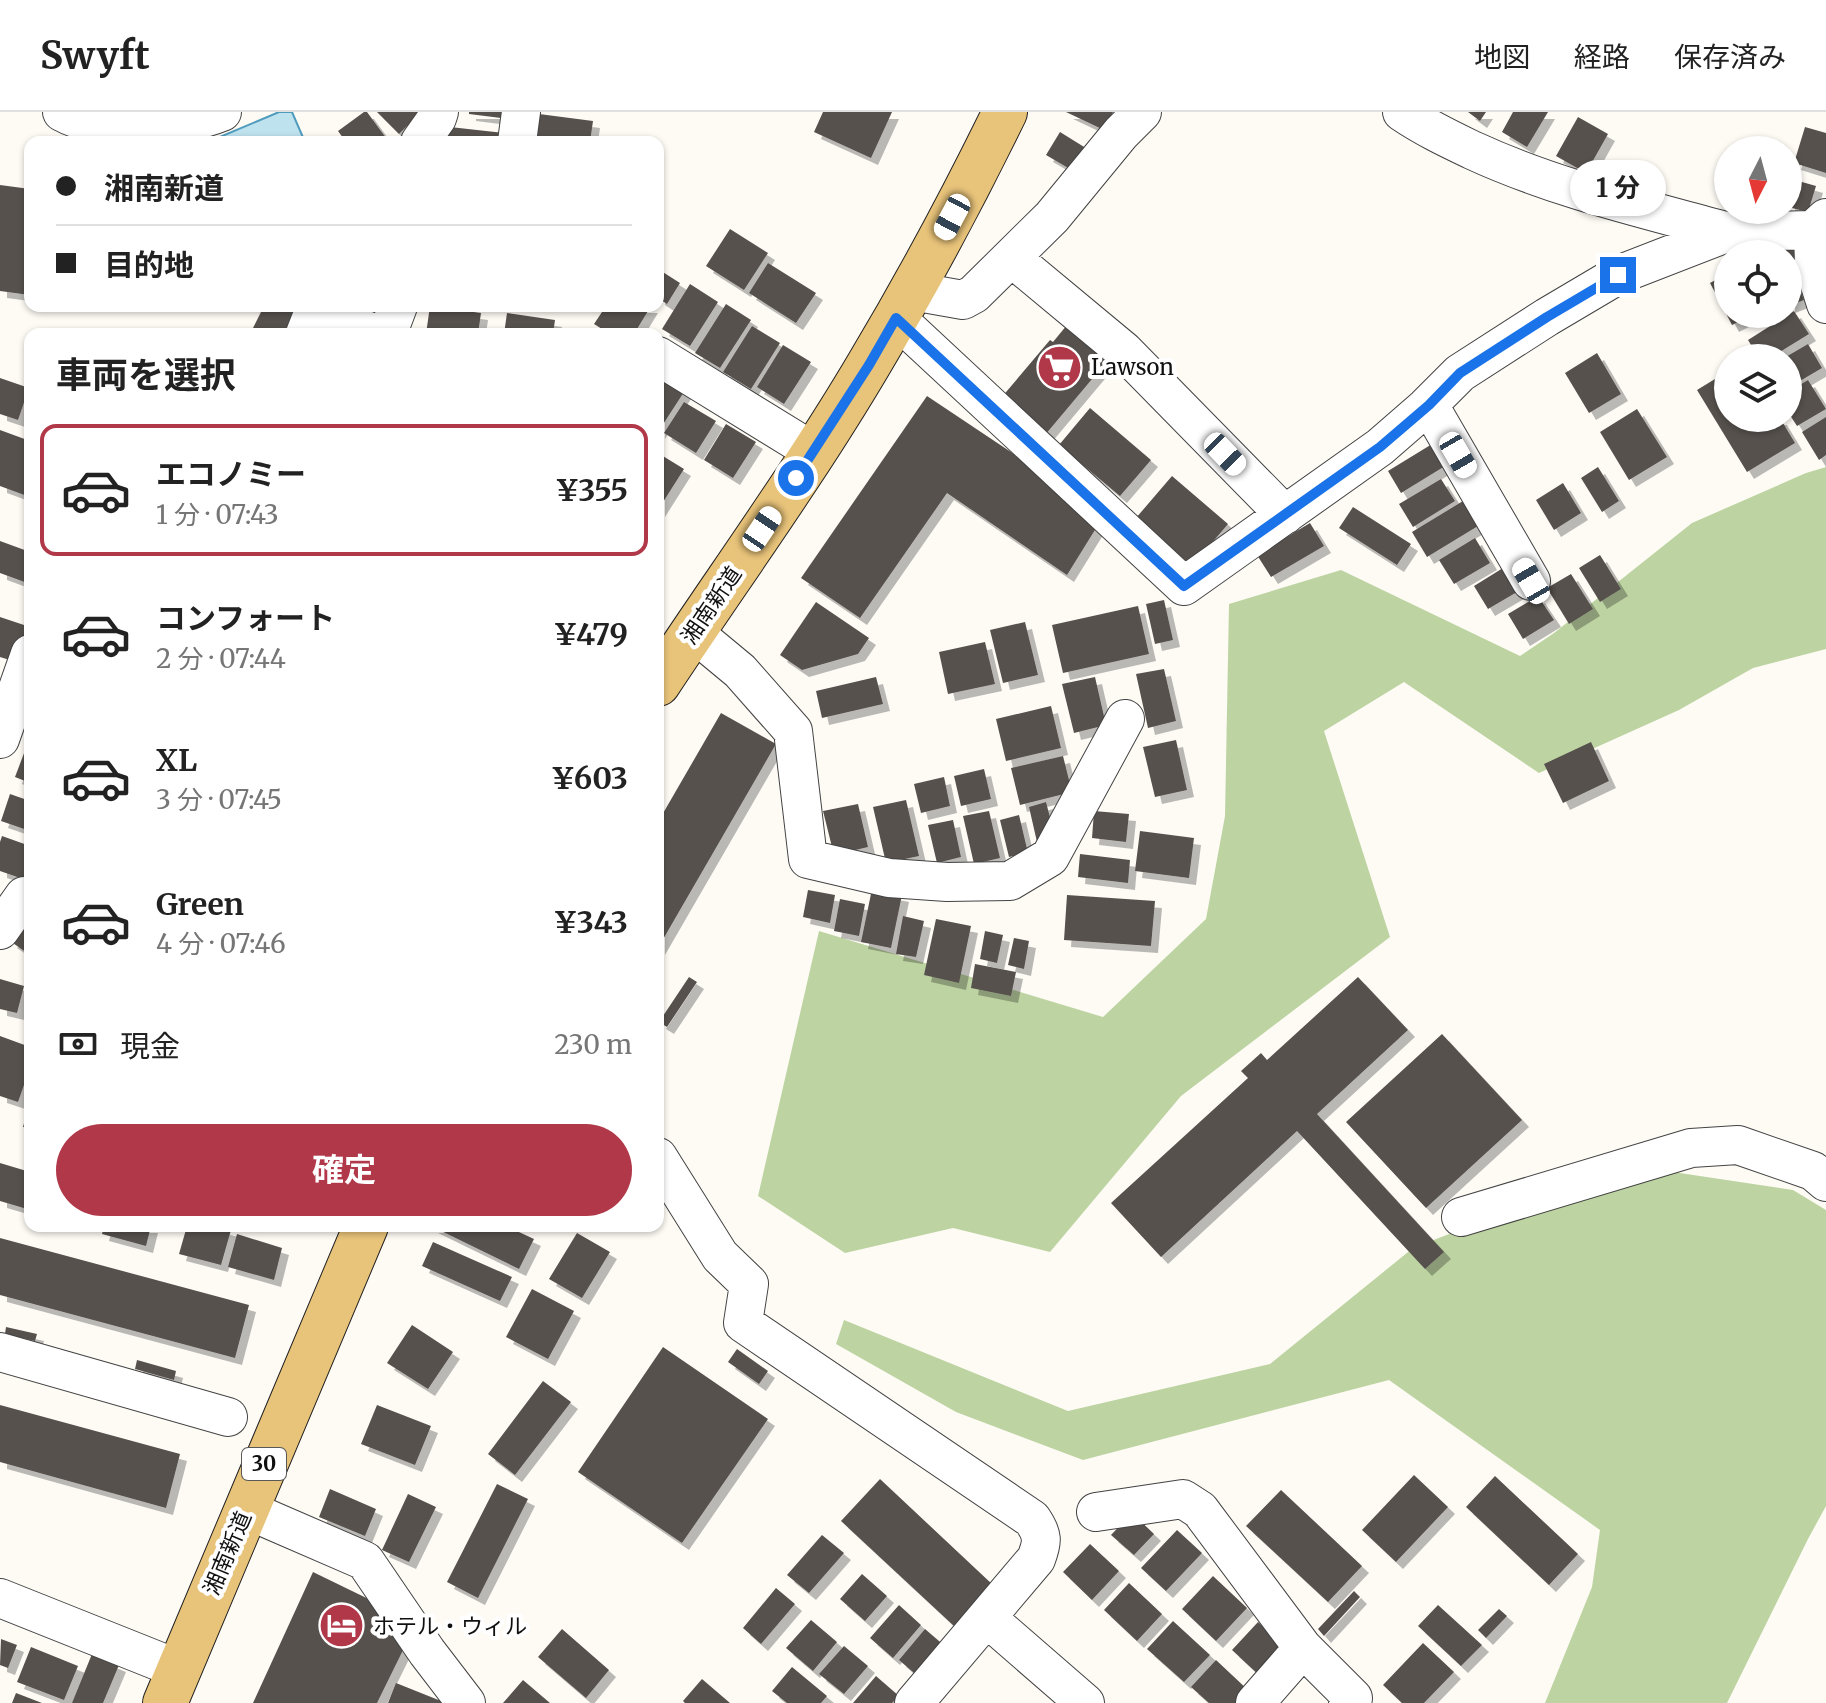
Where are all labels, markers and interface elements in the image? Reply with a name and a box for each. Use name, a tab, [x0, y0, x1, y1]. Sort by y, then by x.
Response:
text: Swyft	[40, 32, 150, 79]
text: 地図	[1474, 39, 1530, 75]
text: 経路	[1574, 39, 1630, 75]
text: 保存済み	[1674, 39, 1786, 75]
north arrow	[1714, 136, 1802, 224]
map controls	[1714, 136, 1802, 432]
callout: 1 分	[1570, 159, 1666, 215]
text: 湘南新道	[104, 169, 224, 207]
text: 1 分	[1596, 171, 1640, 204]
car	[930, 190, 974, 244]
button: locate	[1714, 240, 1802, 328]
text: 目的地	[104, 246, 194, 284]
route end	[1600, 257, 1636, 293]
supermarket icon: Lawson	[1036, 343, 1084, 391]
button: layers	[1714, 344, 1802, 432]
text: 車両を選択	[56, 353, 236, 398]
place label: Lawson	[1091, 353, 1174, 381]
car	[1200, 428, 1250, 480]
car	[1436, 428, 1480, 482]
icon: car	[60, 454, 132, 526]
text: エコノミー	[156, 455, 306, 493]
route start	[778, 460, 814, 496]
text: ¥355	[555, 471, 628, 509]
text: 1 分 · 07:43	[156, 498, 279, 531]
car	[739, 502, 785, 556]
car	[1509, 554, 1553, 608]
street label: 湘南新道	[675, 561, 747, 649]
icon: car	[60, 598, 132, 670]
text: コンフォート	[156, 599, 335, 637]
text: ¥479	[553, 615, 628, 653]
text: 2 分 · 07:44	[156, 642, 286, 675]
text: XL	[156, 741, 197, 779]
icon: car	[60, 742, 132, 814]
text: ¥603	[551, 759, 628, 797]
text: 3 分 · 07:45	[156, 783, 282, 816]
text: Green	[156, 885, 244, 923]
icon: car	[60, 886, 132, 958]
text: ¥343	[554, 903, 628, 941]
text: 4 分 · 07:46	[156, 927, 286, 960]
icon: cash	[56, 1022, 100, 1066]
text: 現金	[120, 1027, 180, 1065]
text: 230 m	[554, 1028, 632, 1061]
button: 確定	[56, 1124, 632, 1216]
road number: 30	[242, 1448, 286, 1480]
street label: 湘南新道	[197, 1507, 257, 1599]
hotel icon: ホテル・ウィル	[318, 1602, 366, 1650]
place label: ホテル・ウィル	[373, 1612, 527, 1640]

